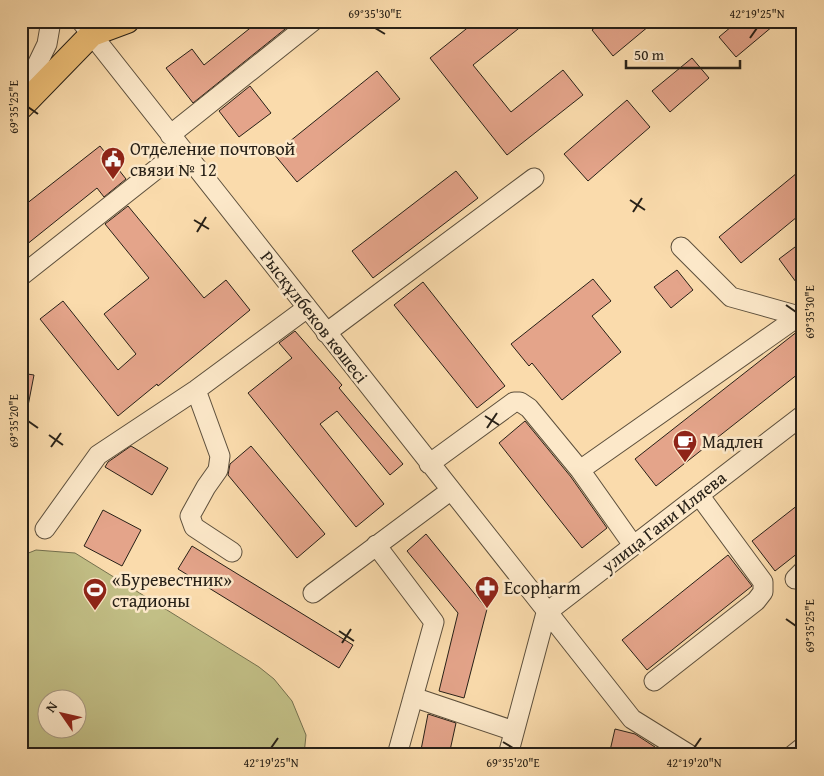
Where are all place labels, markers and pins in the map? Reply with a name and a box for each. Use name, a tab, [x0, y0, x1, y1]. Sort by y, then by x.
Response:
place label: Отделение почтовой связи № 12	[130, 135, 296, 183]
public building icon: Отделение почтовой связи № 12	[100, 146, 126, 180]
place label: Мадлен	[702, 428, 763, 455]
cafe icon: Мадлен	[672, 429, 698, 463]
place label: «Буревестник» стадионы	[112, 566, 232, 614]
place label: Ecopharm	[504, 574, 581, 601]
pharmacy icon: Ecopharm	[474, 575, 500, 609]
sports icon: «Буревестник» стадионы	[82, 577, 108, 611]

